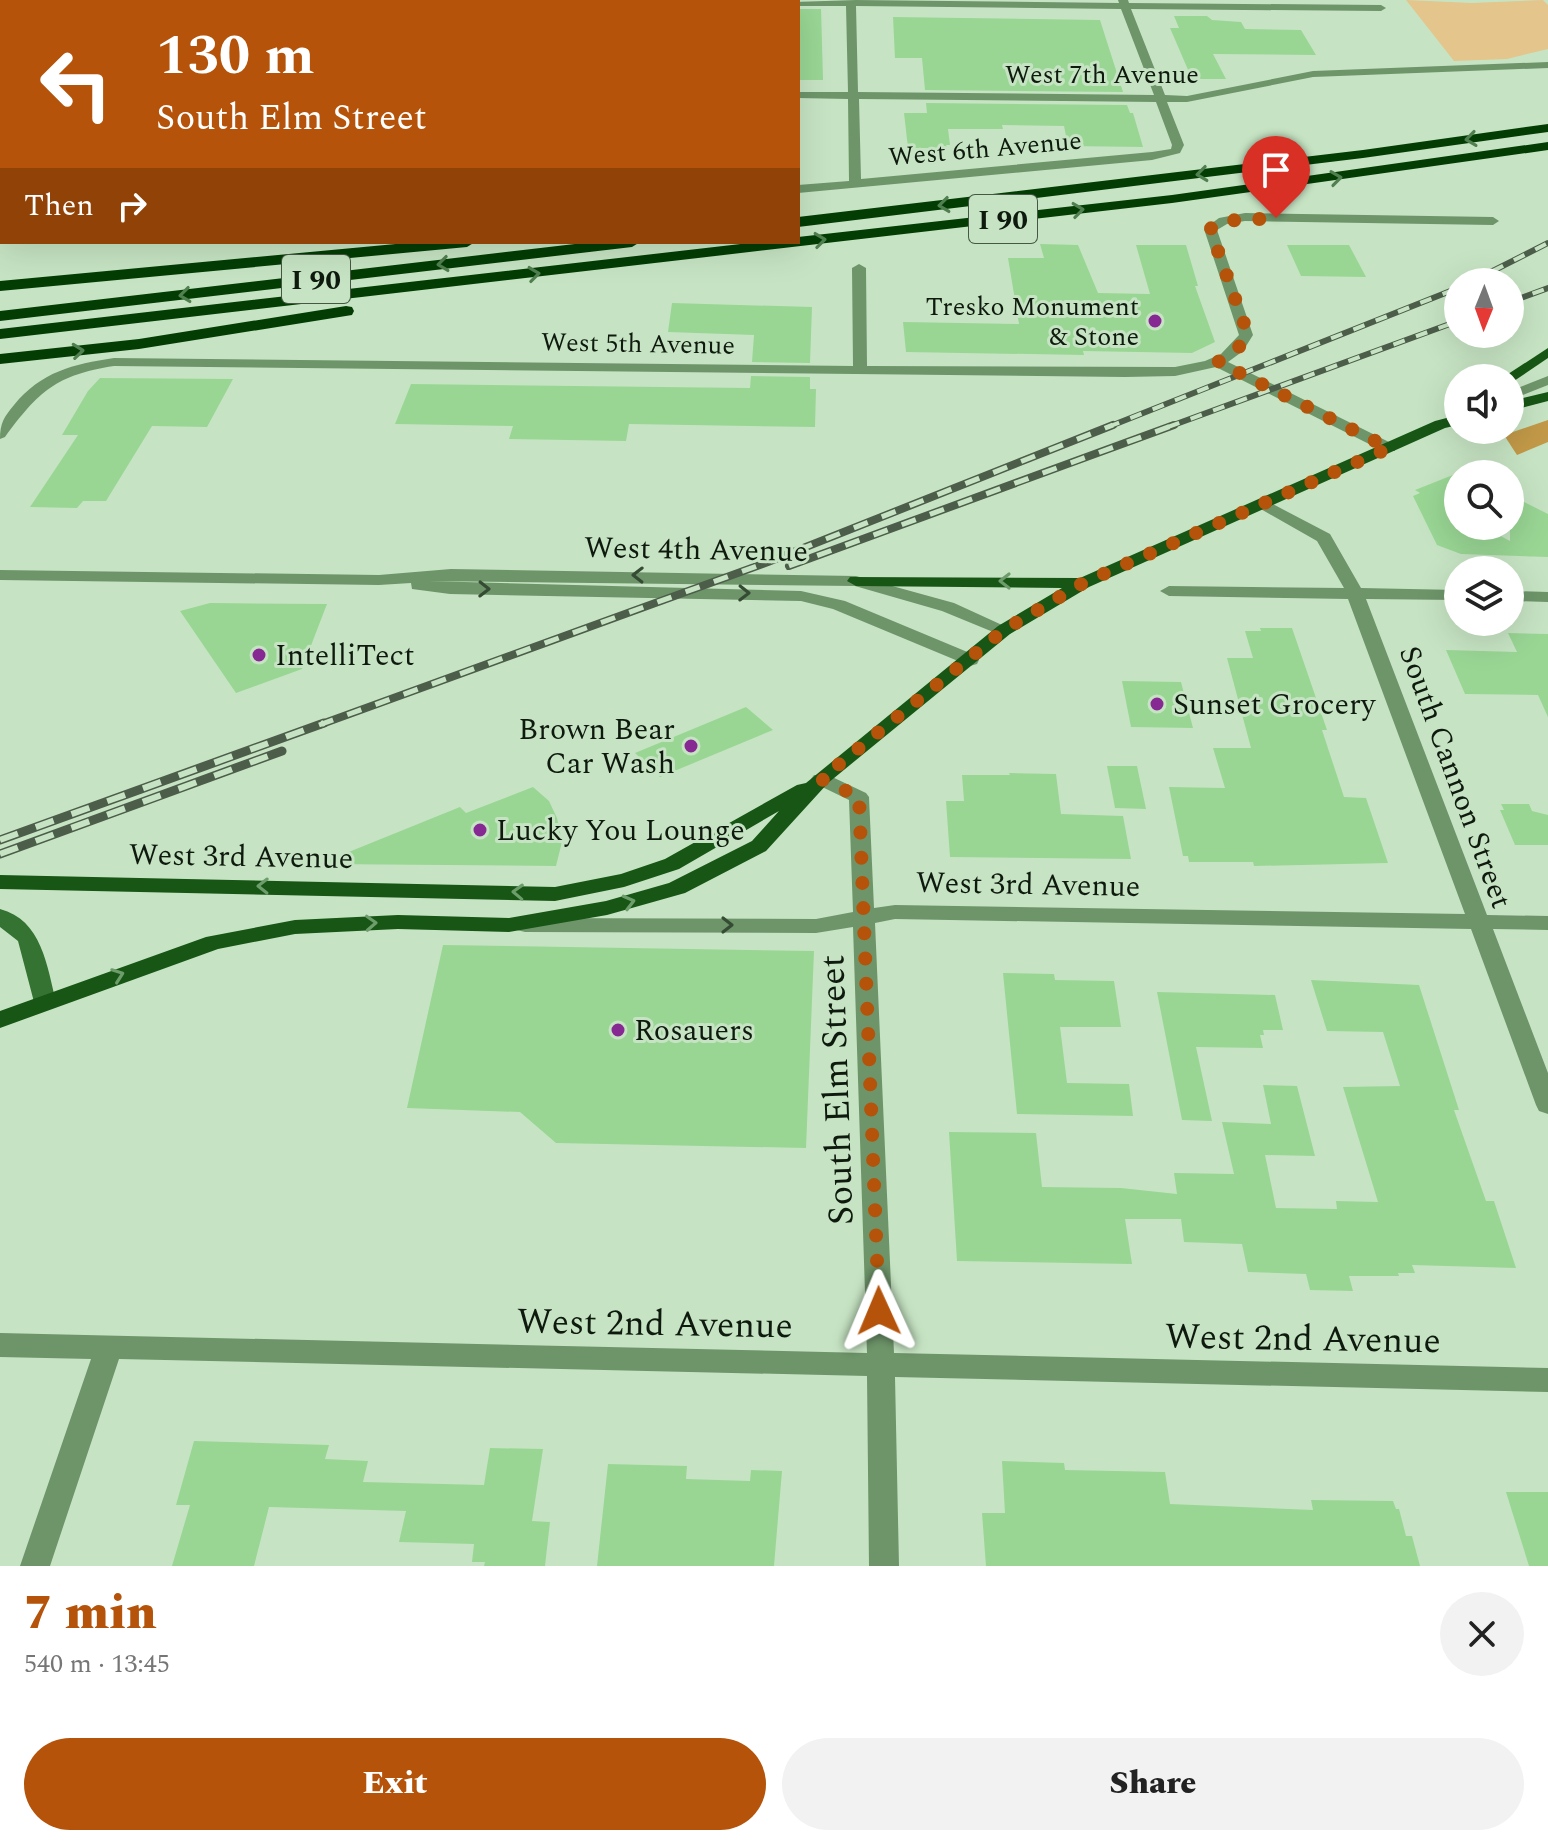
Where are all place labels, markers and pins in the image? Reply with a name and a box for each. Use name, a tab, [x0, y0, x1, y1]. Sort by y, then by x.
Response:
pin	[1242, 136, 1310, 218]
place label: Tresko Monument & Stone	[926, 287, 1139, 357]
marker: Tresko Monument & Stone	[1146, 312, 1164, 330]
place label: IntelliTect	[275, 633, 415, 679]
marker: IntelliTect	[250, 646, 268, 664]
place label: Sunset Grocery	[1173, 682, 1377, 728]
marker: Sunset Grocery	[1148, 695, 1166, 713]
place label: Brown Bear Car Wash	[518, 707, 675, 787]
marker: Brown Bear Car Wash	[682, 737, 700, 755]
place label: Lucky You Lounge	[496, 808, 745, 854]
marker: Lucky You Lounge	[471, 821, 489, 839]
place label: Rosauers	[634, 1008, 754, 1054]
marker: Rosauers	[609, 1021, 627, 1039]

